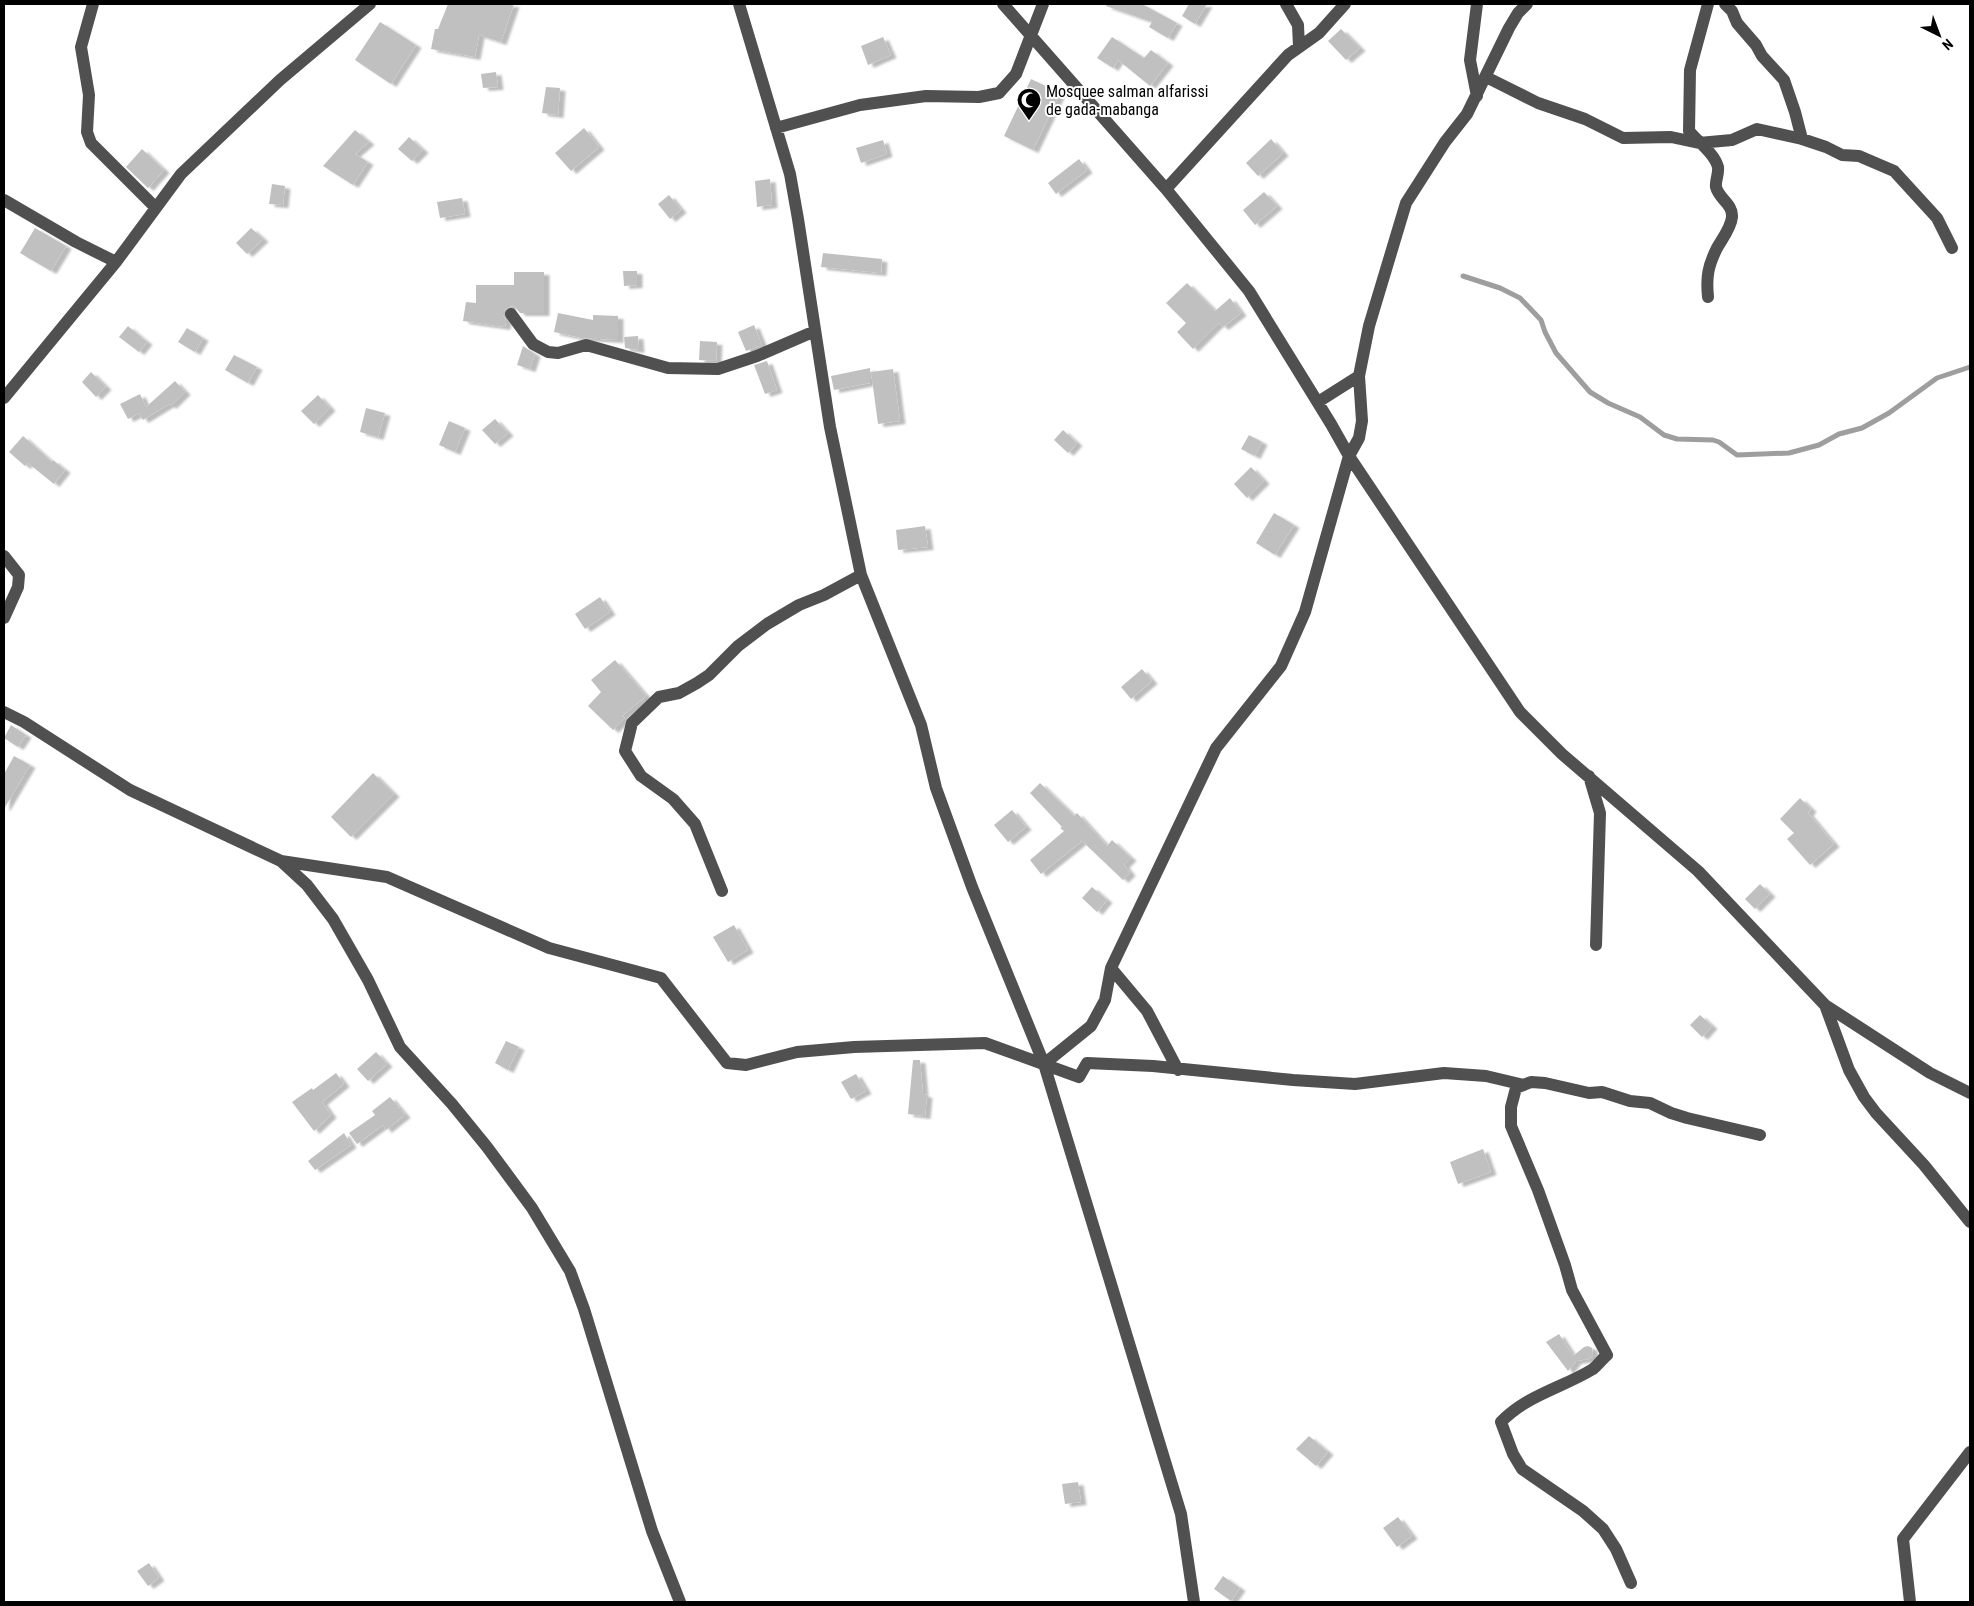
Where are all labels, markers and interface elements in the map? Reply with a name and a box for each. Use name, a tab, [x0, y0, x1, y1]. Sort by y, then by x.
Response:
north arrow	[1914, 10, 1964, 60]
text: N	[1939, 36, 1956, 53]
place label: Mosquee salman alfarissi de gada-mabanga	[1046, 82, 1208, 119]
mosque icon: Mosquee salman alfarissi de gada-mabanga	[1016, 87, 1042, 121]

